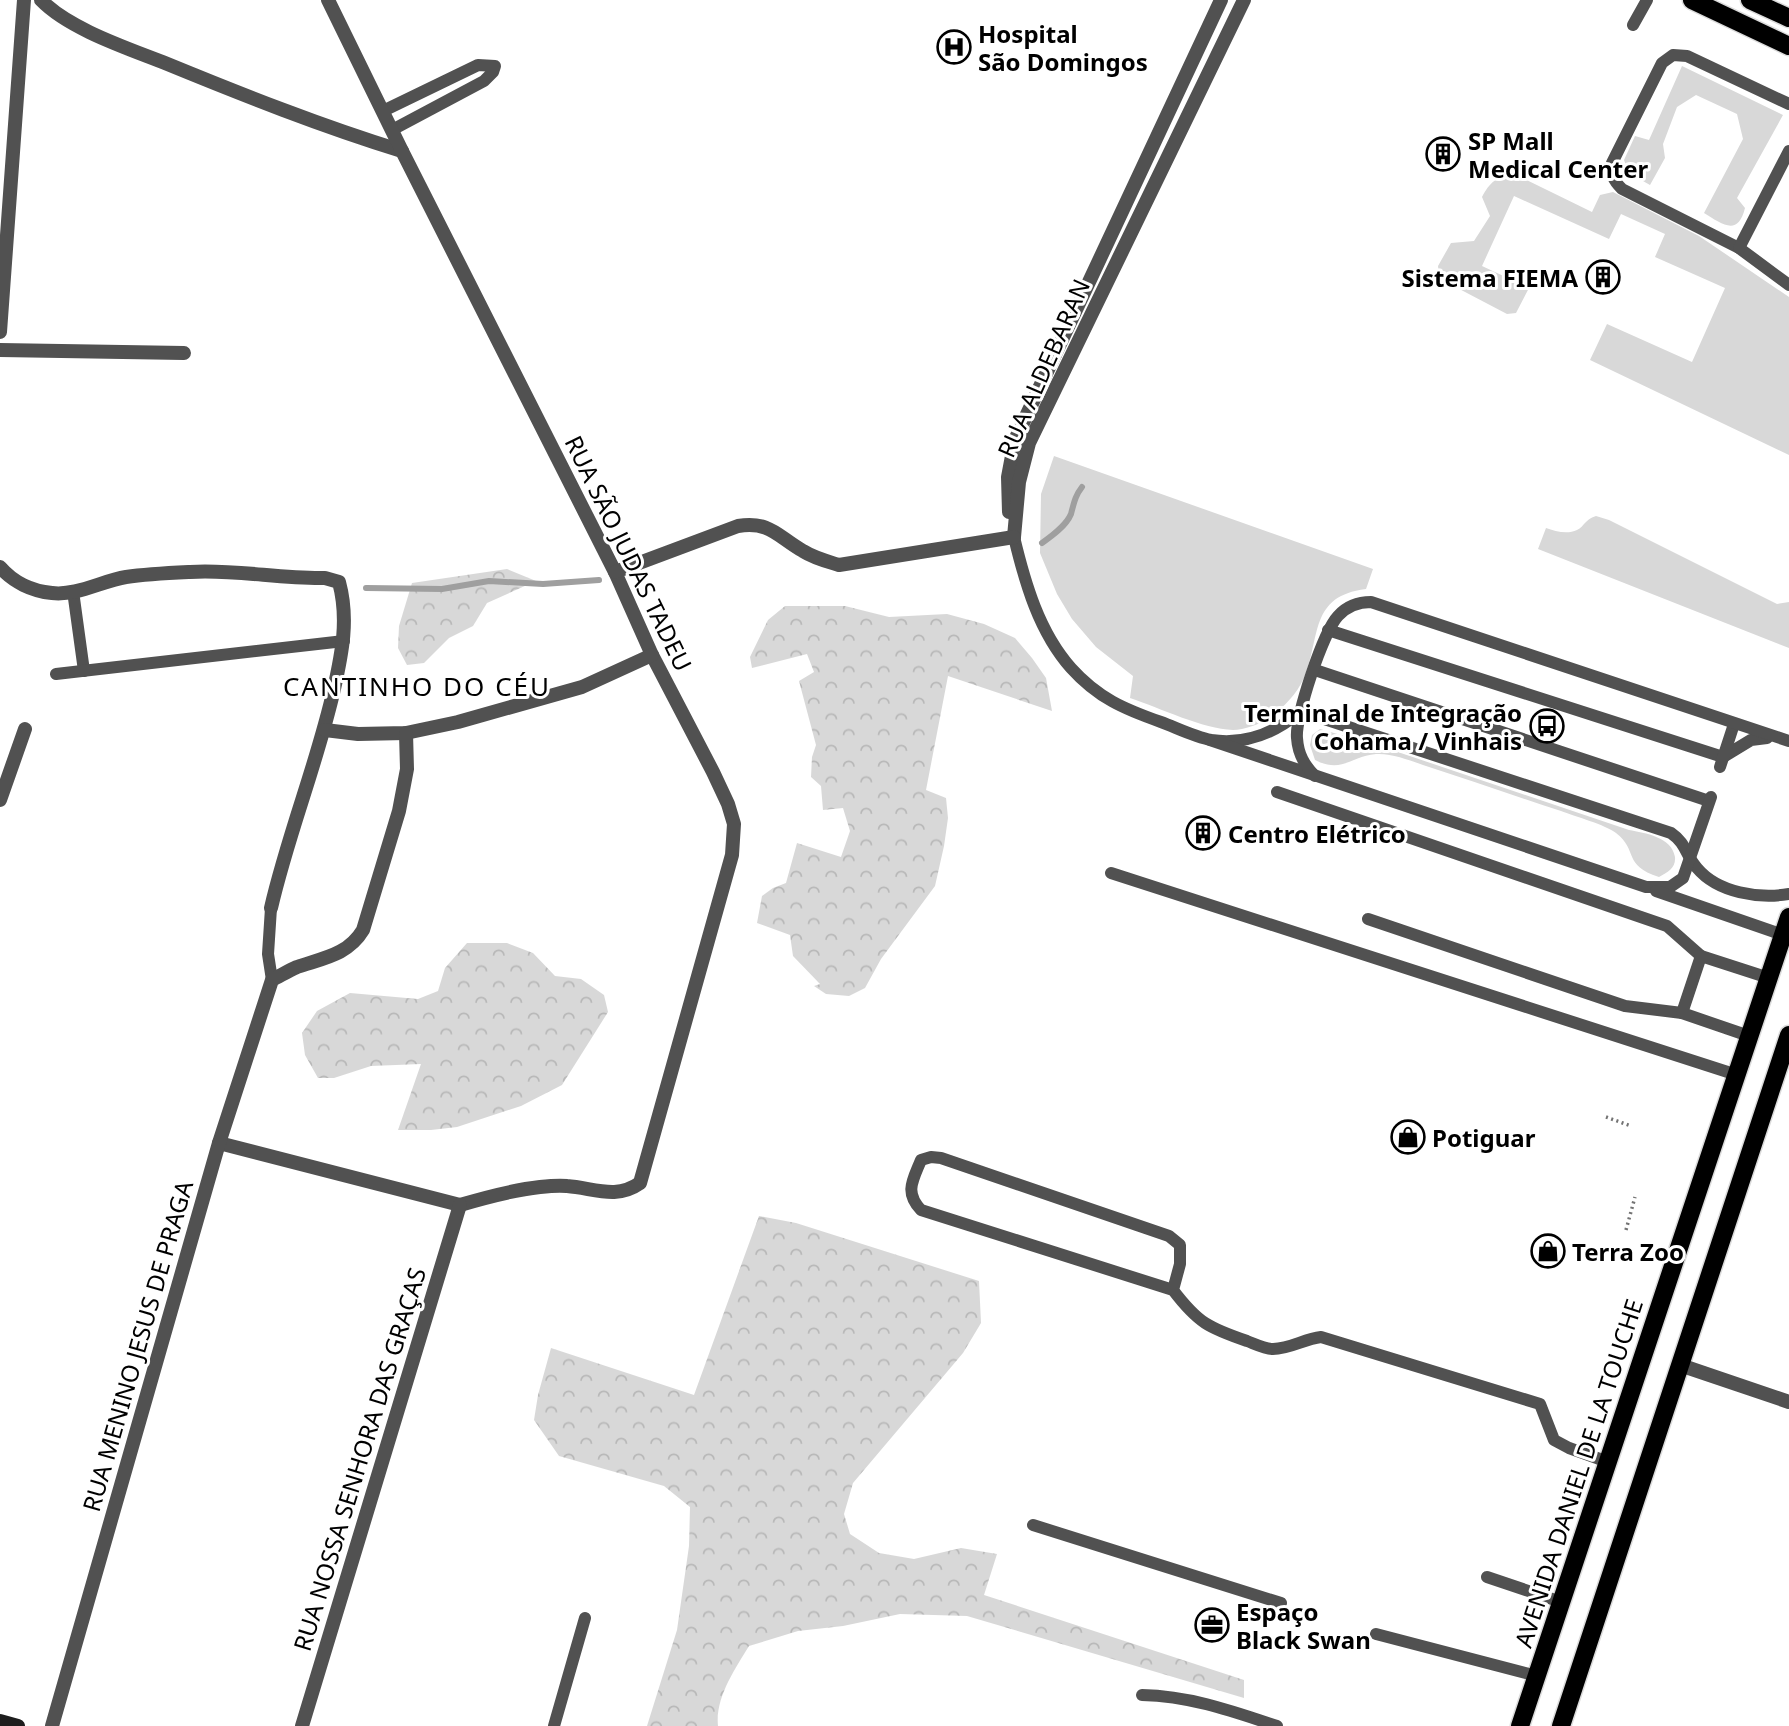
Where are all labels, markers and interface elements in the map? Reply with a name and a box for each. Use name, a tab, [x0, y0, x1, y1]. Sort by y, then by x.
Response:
place label: Hospital São Domingos	[978, 17, 1148, 78]
hospital icon: Hospital São Domingos	[935, 28, 973, 66]
place label: SP Mall Medical Center	[1468, 124, 1649, 185]
building icon: SP Mall Medical Center	[1424, 135, 1462, 173]
building icon: Sistema FIEMA	[1584, 258, 1622, 296]
place label: Sistema FIEMA	[1402, 261, 1578, 294]
street label: RUA ALDEBARAN	[989, 274, 1097, 462]
street label: RUA SÃO JUDAS TADEU	[558, 430, 700, 676]
district label: CANTINHO DO CÉU	[283, 668, 551, 704]
place label: Terminal de Integração Cohama / Vinhais	[1244, 696, 1522, 757]
bus stop icon: Terminal de Integração Cohama / Vinhais	[1528, 707, 1566, 745]
building icon: Centro Elétrico	[1184, 814, 1222, 852]
place label: Centro Elétrico	[1228, 817, 1406, 850]
shop icon: Potiguar	[1389, 1118, 1427, 1156]
place label: Potiguar	[1432, 1121, 1536, 1154]
street label: RUA MENINO JESUS DE PRAGA	[74, 1176, 200, 1515]
shop icon: Terra Zoo	[1529, 1232, 1567, 1270]
place label: Terra Zoo	[1572, 1235, 1684, 1268]
street label: RUA NOSSA SENHORA DAS GRAÇAS	[285, 1263, 433, 1655]
street label: AVENIDA DANIEL DE LA TOUCHE	[1506, 1294, 1650, 1652]
place label: Espaço Black Swan	[1236, 1595, 1371, 1656]
office icon: Espaço Black Swan	[1193, 1606, 1231, 1644]

